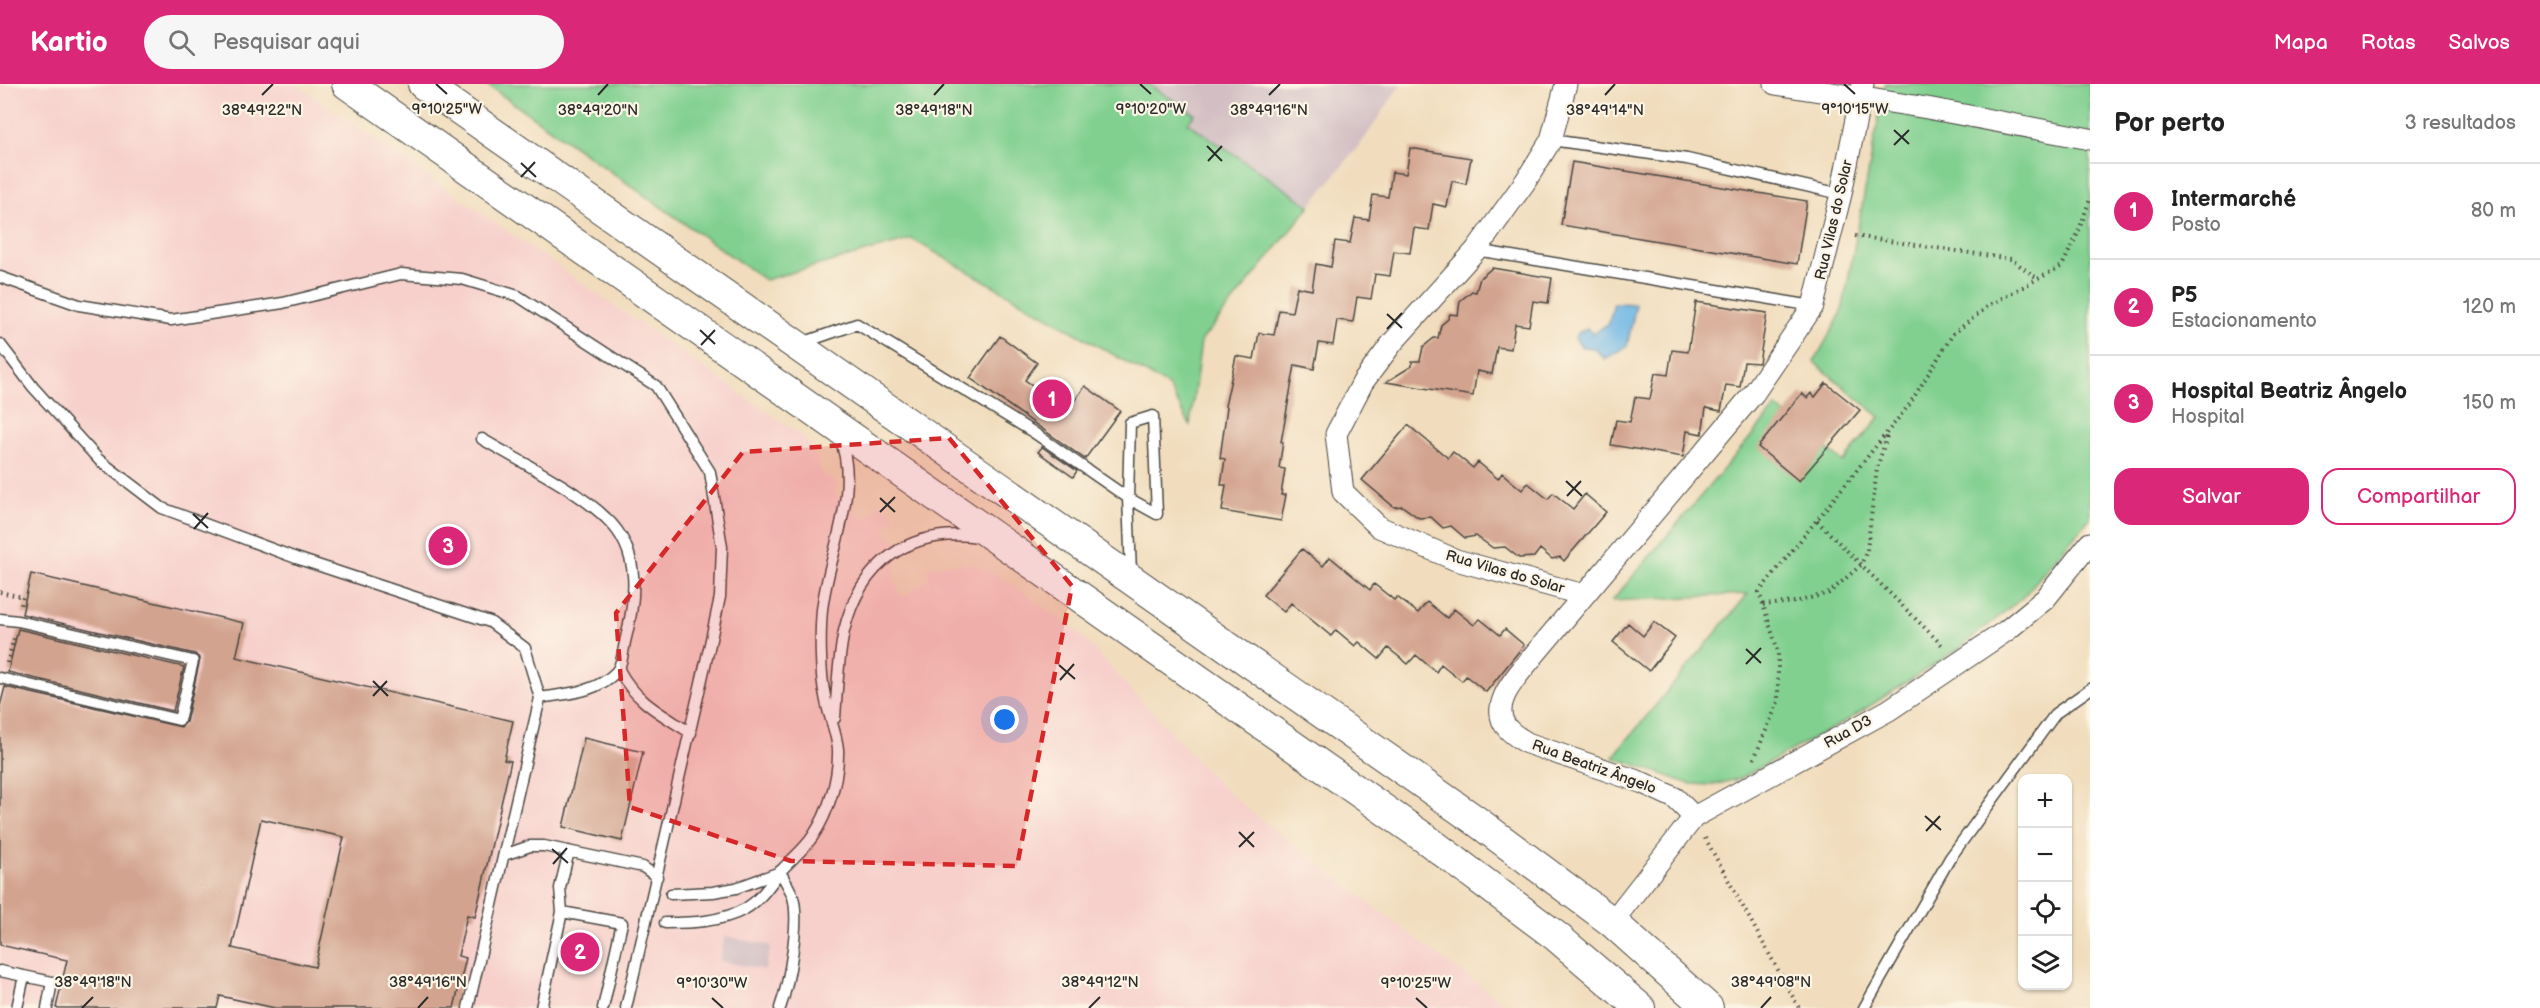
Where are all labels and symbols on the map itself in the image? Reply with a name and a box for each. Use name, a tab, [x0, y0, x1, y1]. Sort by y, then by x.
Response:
text: 9°10'25"W	[412, 100, 482, 119]
text: 9°10'20"W	[1116, 100, 1187, 119]
text: 9°10'15"W	[1821, 100, 1889, 119]
text: 38°49'22"N	[222, 101, 302, 120]
text: 38°49'20"N	[558, 101, 638, 120]
text: 38°49'18"N	[895, 101, 973, 120]
text: 38°49'16"N	[1230, 101, 1308, 120]
text: 38°49'14"N	[1566, 101, 1644, 120]
street label: Rua Vilas do Solar	[1811, 158, 1857, 282]
pin: 1	[1032, 376, 1072, 422]
pin: 3	[428, 524, 468, 568]
street label: Rua Vilas do Solar	[1443, 546, 1567, 598]
your location	[990, 705, 1019, 734]
street label: Rua D3	[1821, 711, 1875, 753]
street label: Rua Beatriz Ângelo	[1529, 736, 1659, 798]
pin: 2	[560, 930, 600, 974]
text: 38°49'18"N	[54, 973, 132, 992]
text: 38°49'16"N	[389, 973, 467, 992]
text: 38°49'12"N	[1061, 973, 1139, 992]
text: 38°49'08"N	[1731, 973, 1811, 992]
text: 9°10'30"W	[677, 974, 748, 993]
text: 9°10'25"W	[1381, 974, 1451, 993]

